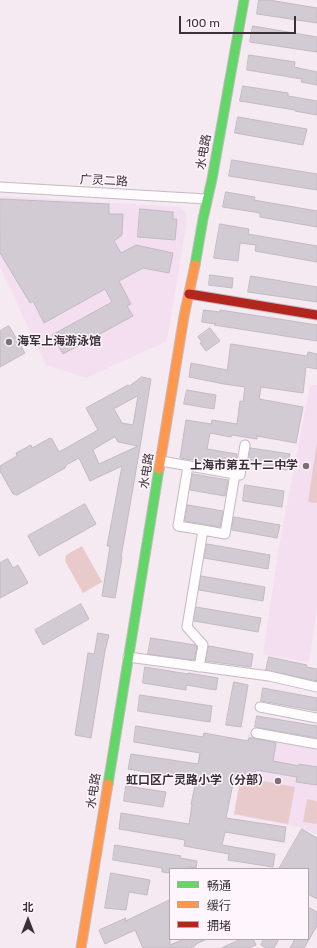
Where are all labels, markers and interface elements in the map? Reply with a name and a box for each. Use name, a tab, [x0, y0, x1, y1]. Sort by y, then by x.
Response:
scale bar	[181, 8, 298, 34]
text: 100 m	[186, 16, 220, 30]
street label: 水电路	[194, 133, 214, 171]
street label: 广灵二路	[80, 173, 128, 189]
place label: 海军上海游泳馆	[17, 335, 101, 349]
marker: 海军上海游泳馆	[4, 337, 14, 347]
street label: 水电路	[137, 452, 157, 490]
place label: 上海市第五十二中学	[190, 459, 298, 473]
marker: 上海市第五十二中学	[301, 461, 311, 471]
street label: 水电路	[84, 772, 104, 810]
place label: 虹口区广灵路小学（分部）	[126, 774, 270, 788]
marker: 虹口区广灵路小学（分部）	[273, 776, 283, 786]
legend	[169, 868, 309, 940]
text: 畅通	[207, 879, 231, 893]
text: 缓行	[207, 899, 231, 913]
north arrow	[8, 900, 48, 940]
text: 北	[23, 901, 34, 914]
text: 拥堵	[207, 919, 231, 933]

